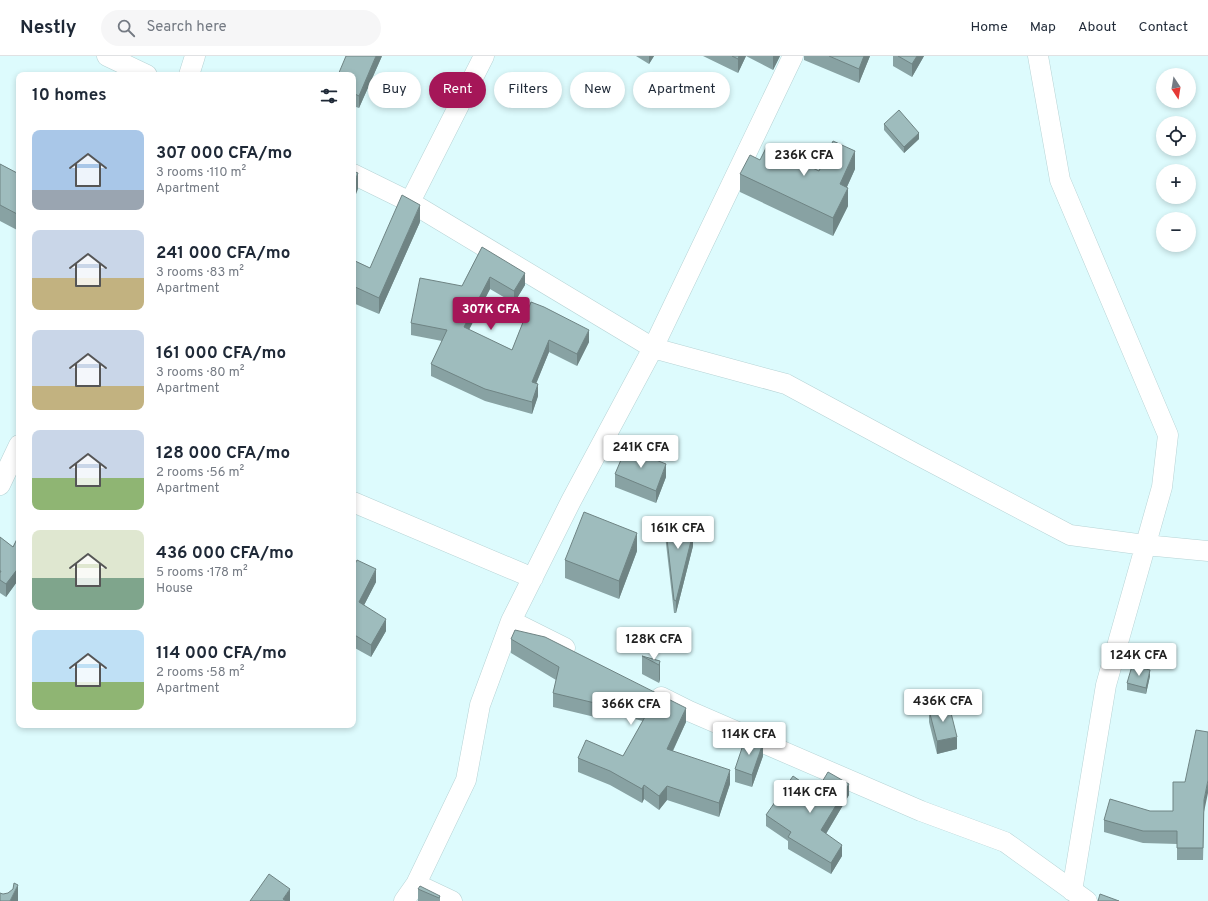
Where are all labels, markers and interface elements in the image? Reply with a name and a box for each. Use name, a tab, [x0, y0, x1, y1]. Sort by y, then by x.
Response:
search box	[101, 10, 381, 46]
text: Nestly	[20, 16, 77, 40]
icon: search	[115, 17, 137, 39]
text: Search here	[147, 18, 227, 37]
text: Home	[971, 19, 1008, 36]
text: Map	[1030, 19, 1056, 36]
text: About	[1078, 19, 1117, 36]
text: Contact	[1139, 19, 1188, 36]
north arrow	[1156, 68, 1196, 108]
map controls	[1156, 68, 1196, 252]
chip: Buy	[368, 72, 421, 108]
chip: Rent	[429, 72, 486, 108]
chip: Filters	[494, 72, 562, 108]
chip: New	[570, 72, 625, 108]
chip: Apartment	[633, 72, 730, 108]
text: 10 homes	[32, 85, 107, 107]
icon: filters	[318, 85, 340, 107]
button: locate	[1156, 116, 1196, 156]
text: 307 000 CFA/mo	[156, 143, 292, 165]
pin: 236K CFA	[763, 143, 845, 177]
icon: home	[64, 146, 112, 194]
text: 236K CFA	[774, 148, 834, 164]
button: +	[1156, 164, 1196, 204]
text: 3 rooms · 110 m²	[156, 165, 246, 181]
text: Apartment	[156, 181, 219, 197]
button: −	[1156, 212, 1196, 252]
text: 241 000 CFA/mo	[156, 243, 290, 265]
icon: home	[64, 246, 112, 294]
text: 3 rooms · 83 m²	[156, 265, 244, 281]
text: Apartment	[156, 281, 219, 297]
pin: 307K CFA	[450, 297, 532, 331]
text: 307K CFA	[462, 302, 520, 318]
text: 161 000 CFA/mo	[156, 343, 286, 365]
icon: home	[64, 346, 112, 394]
text: 3 rooms · 80 m²	[156, 365, 244, 381]
text: Apartment	[156, 381, 219, 397]
pin: 241K CFA	[600, 435, 682, 469]
text: 241K CFA	[612, 440, 670, 456]
text: 128 000 CFA/mo	[156, 443, 290, 465]
icon: home	[64, 446, 112, 494]
text: 2 rooms · 56 m²	[156, 465, 244, 481]
text: Apartment	[156, 481, 219, 497]
pin: 161K CFA	[637, 516, 719, 550]
text: 161K CFA	[651, 521, 705, 537]
text: 436 000 CFA/mo	[156, 543, 294, 565]
icon: home	[64, 546, 112, 594]
text: 5 rooms · 178 m²	[156, 565, 248, 581]
text: House	[156, 581, 193, 597]
pin: 128K CFA	[613, 627, 695, 661]
text: 128K CFA	[625, 632, 683, 648]
text: 114 000 CFA/mo	[156, 643, 287, 665]
pin: 124K CFA	[1098, 643, 1180, 677]
icon: home	[64, 646, 112, 694]
text: 124K CFA	[1110, 648, 1168, 664]
text: 2 rooms · 58 m²	[156, 665, 244, 681]
text: Apartment	[156, 681, 219, 697]
pin: 436K CFA	[902, 689, 984, 723]
pin: 366K CFA	[590, 692, 672, 726]
text: 436K CFA	[913, 694, 973, 710]
text: 366K CFA	[601, 697, 661, 713]
pin: 114K CFA	[708, 722, 790, 756]
text: 114K CFA	[722, 727, 776, 743]
pin: 114K CFA	[769, 780, 851, 814]
text: 114K CFA	[783, 785, 837, 801]

